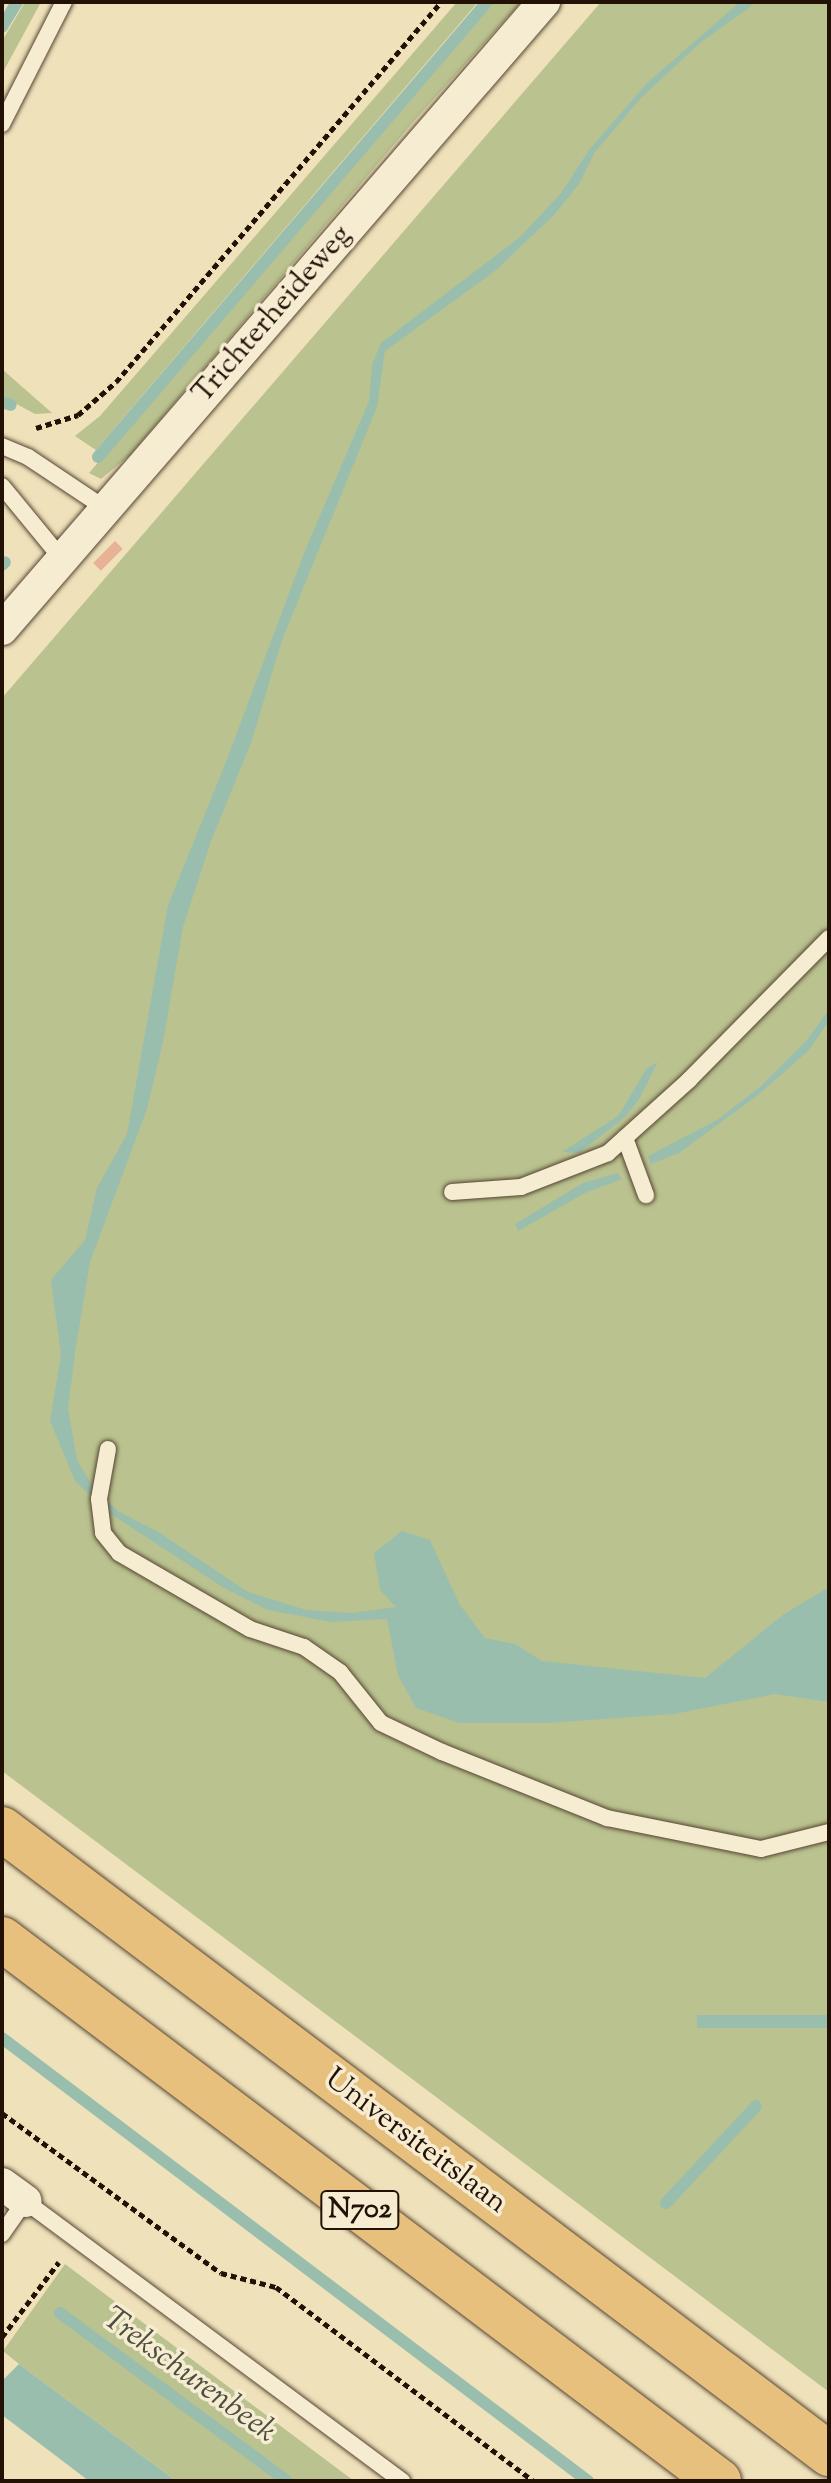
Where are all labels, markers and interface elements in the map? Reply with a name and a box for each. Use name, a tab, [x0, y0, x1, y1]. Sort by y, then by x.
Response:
street label: Trichterheideweg	[186, 219, 360, 411]
street label: Universiteitslaan	[317, 2062, 513, 2222]
road number: N702	[320, 2186, 400, 2234]
water label: Trekschurenbeek	[95, 2300, 283, 2452]

